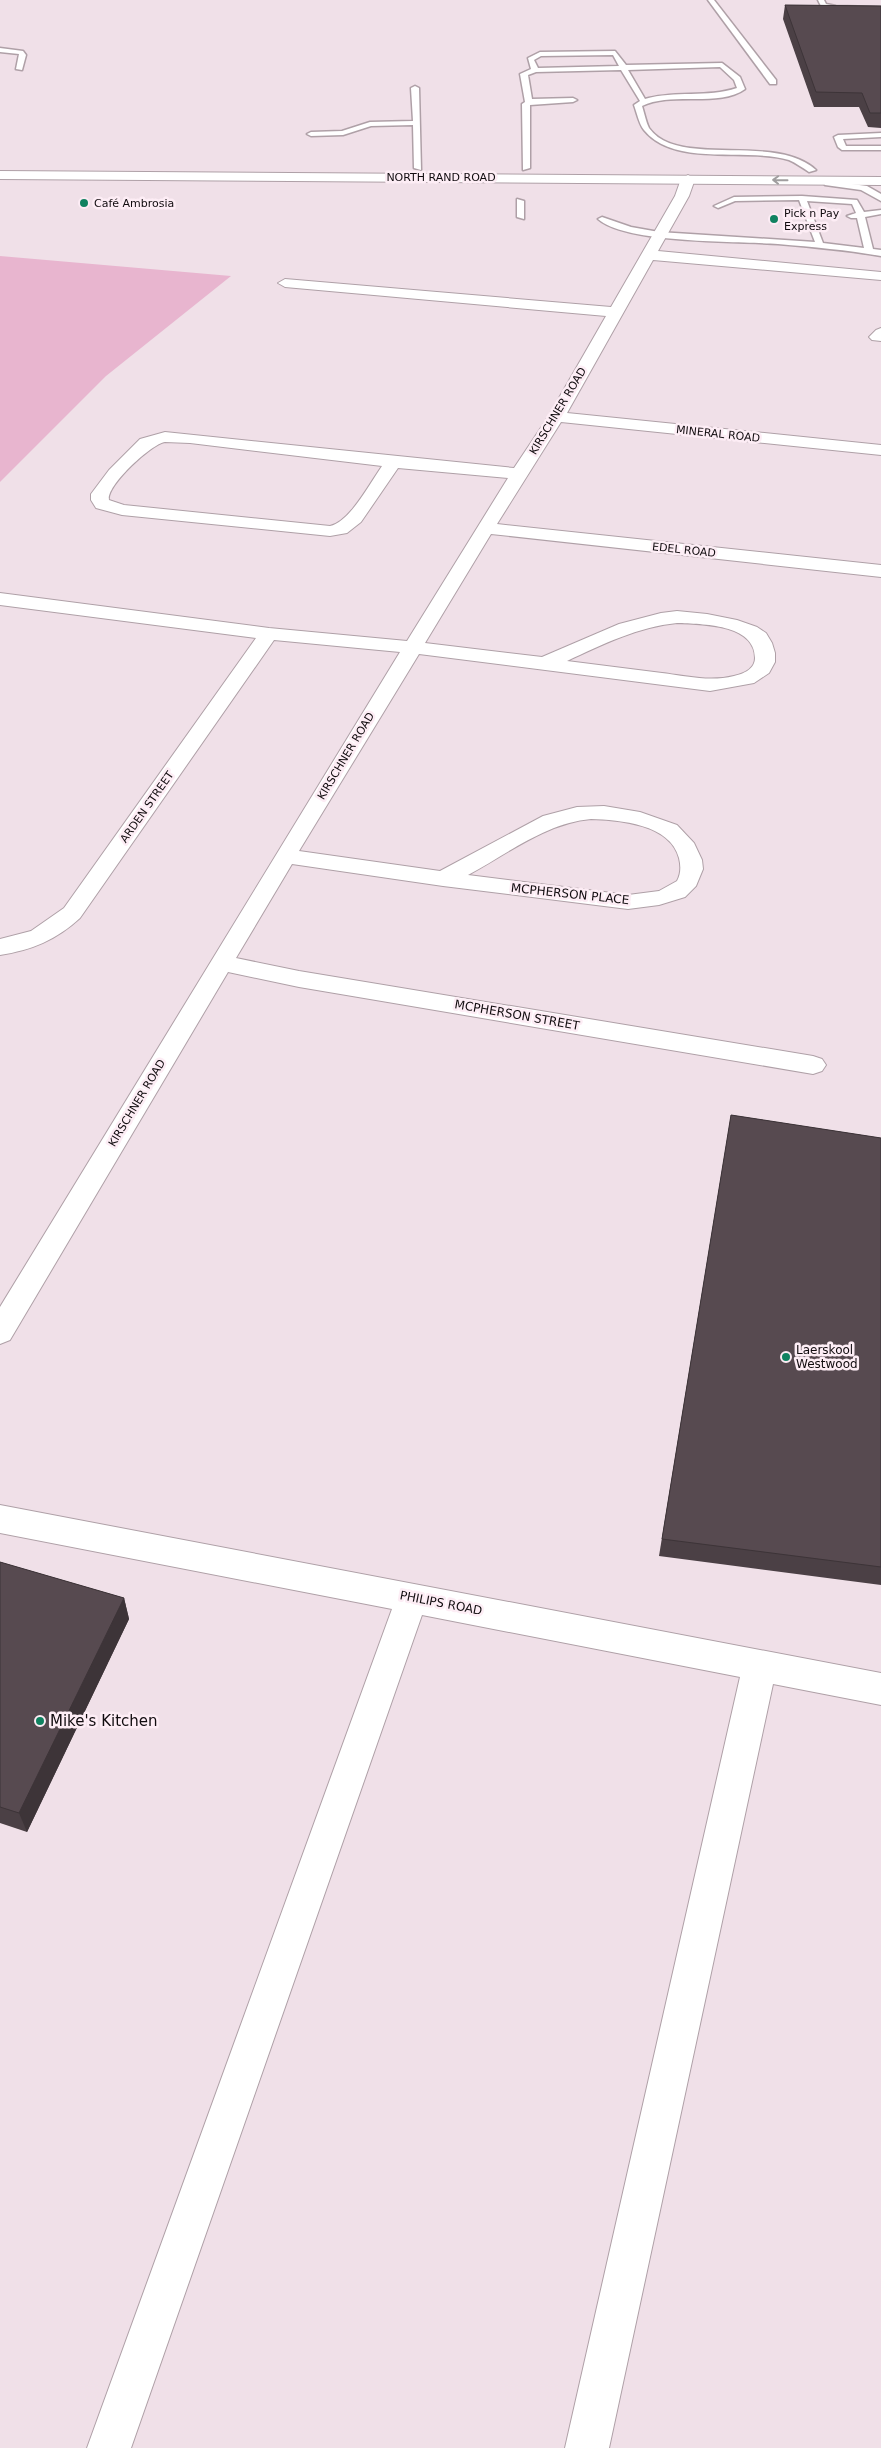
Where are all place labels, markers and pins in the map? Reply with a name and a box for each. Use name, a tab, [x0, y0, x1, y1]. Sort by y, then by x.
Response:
marker: Café Ambrosia	[78, 197, 90, 209]
place label: Café Ambrosia	[94, 197, 174, 210]
place label: Pick n Pay Express	[784, 207, 840, 233]
marker: Pick n Pay Express	[768, 213, 780, 225]
place label: Laerskool Westwood	[796, 1343, 858, 1371]
marker: Laerskool Westwood	[780, 1351, 792, 1363]
place label: Mike's Kitchen	[50, 1712, 158, 1730]
marker: Mike's Kitchen	[34, 1715, 46, 1727]

